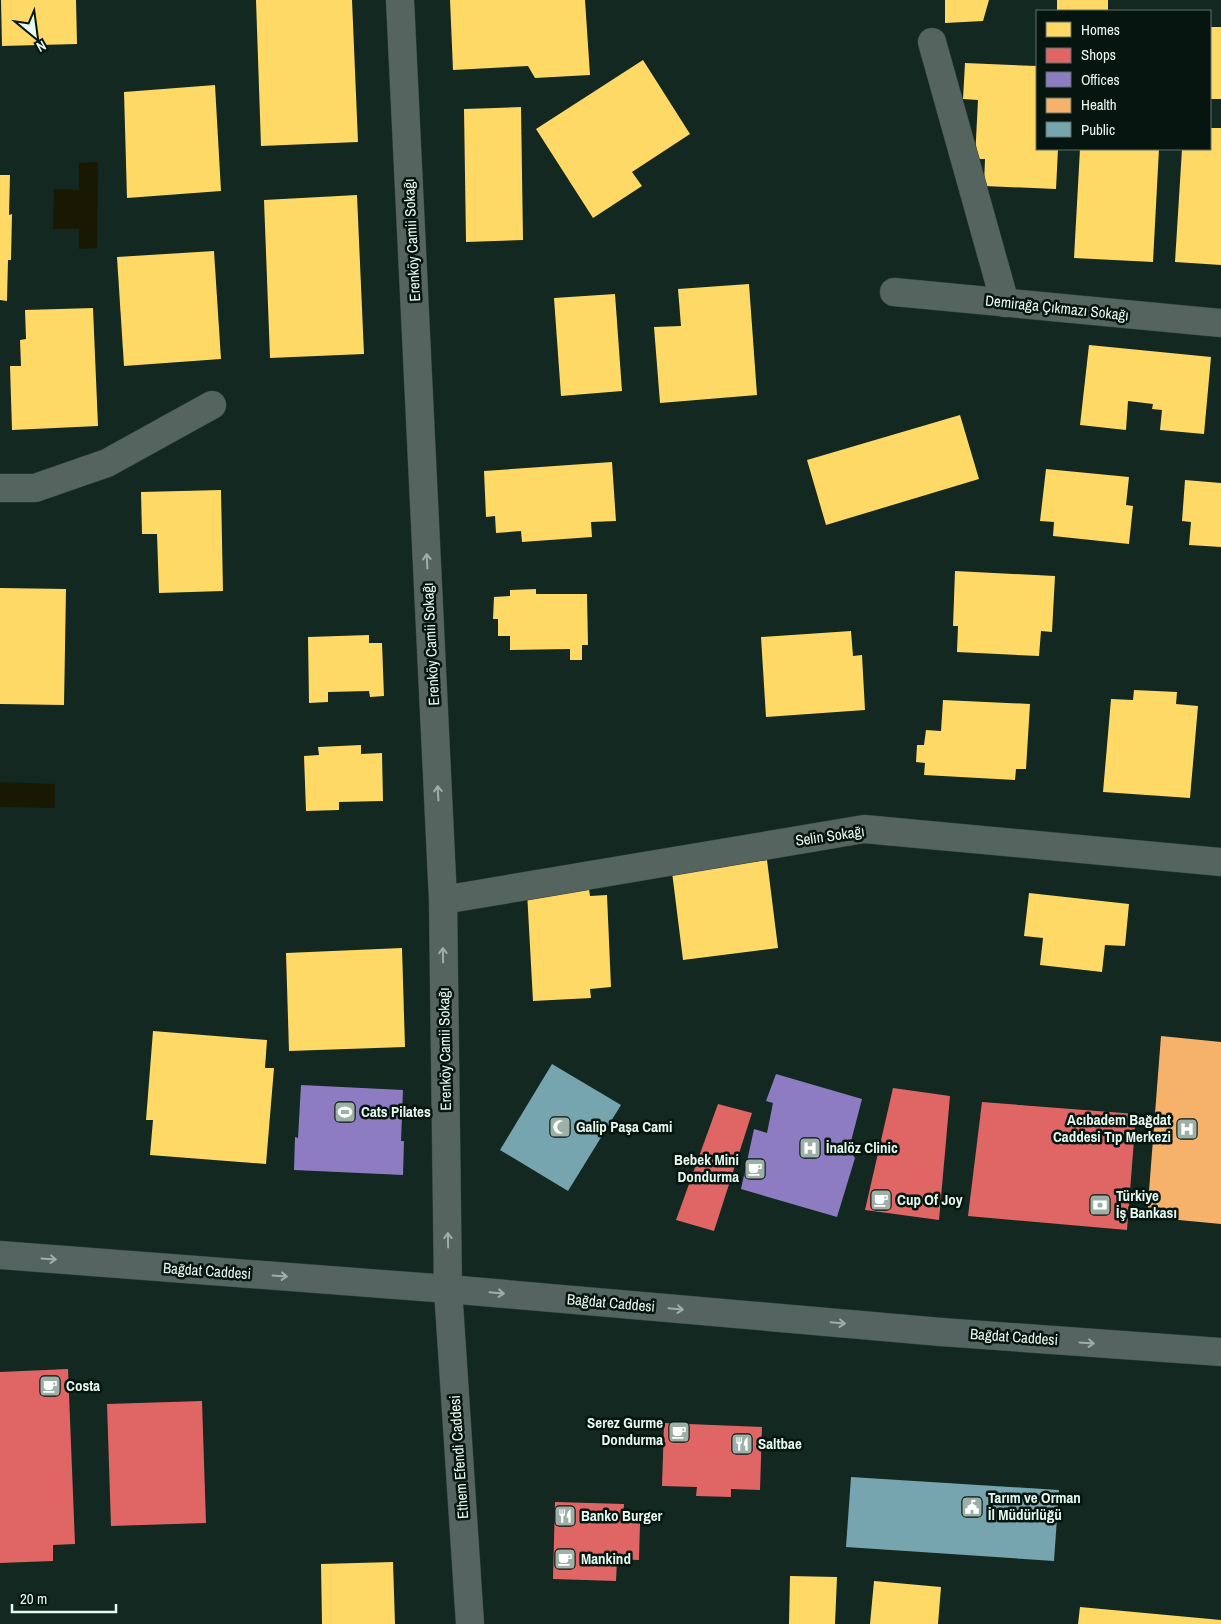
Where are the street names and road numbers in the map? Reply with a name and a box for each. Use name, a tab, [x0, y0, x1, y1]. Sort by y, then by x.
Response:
street label: Erenköy Camii Sokağı	[398, 178, 425, 302]
street label: Demirağa Çıkmazı Sokağı	[984, 290, 1130, 325]
street label: Erenköy Camii Sokağı	[417, 582, 444, 706]
street label: Selin Sokağı	[794, 820, 866, 851]
street label: Erenköy Camii Sokağı	[433, 987, 456, 1111]
street label: Bağdat Caddesi	[162, 1257, 252, 1284]
street label: Bağdat Caddesi	[566, 1288, 656, 1317]
street label: Bağdat Caddesi	[969, 1323, 1059, 1350]
street label: Ethem Efendi Caddesi	[444, 1395, 473, 1520]

